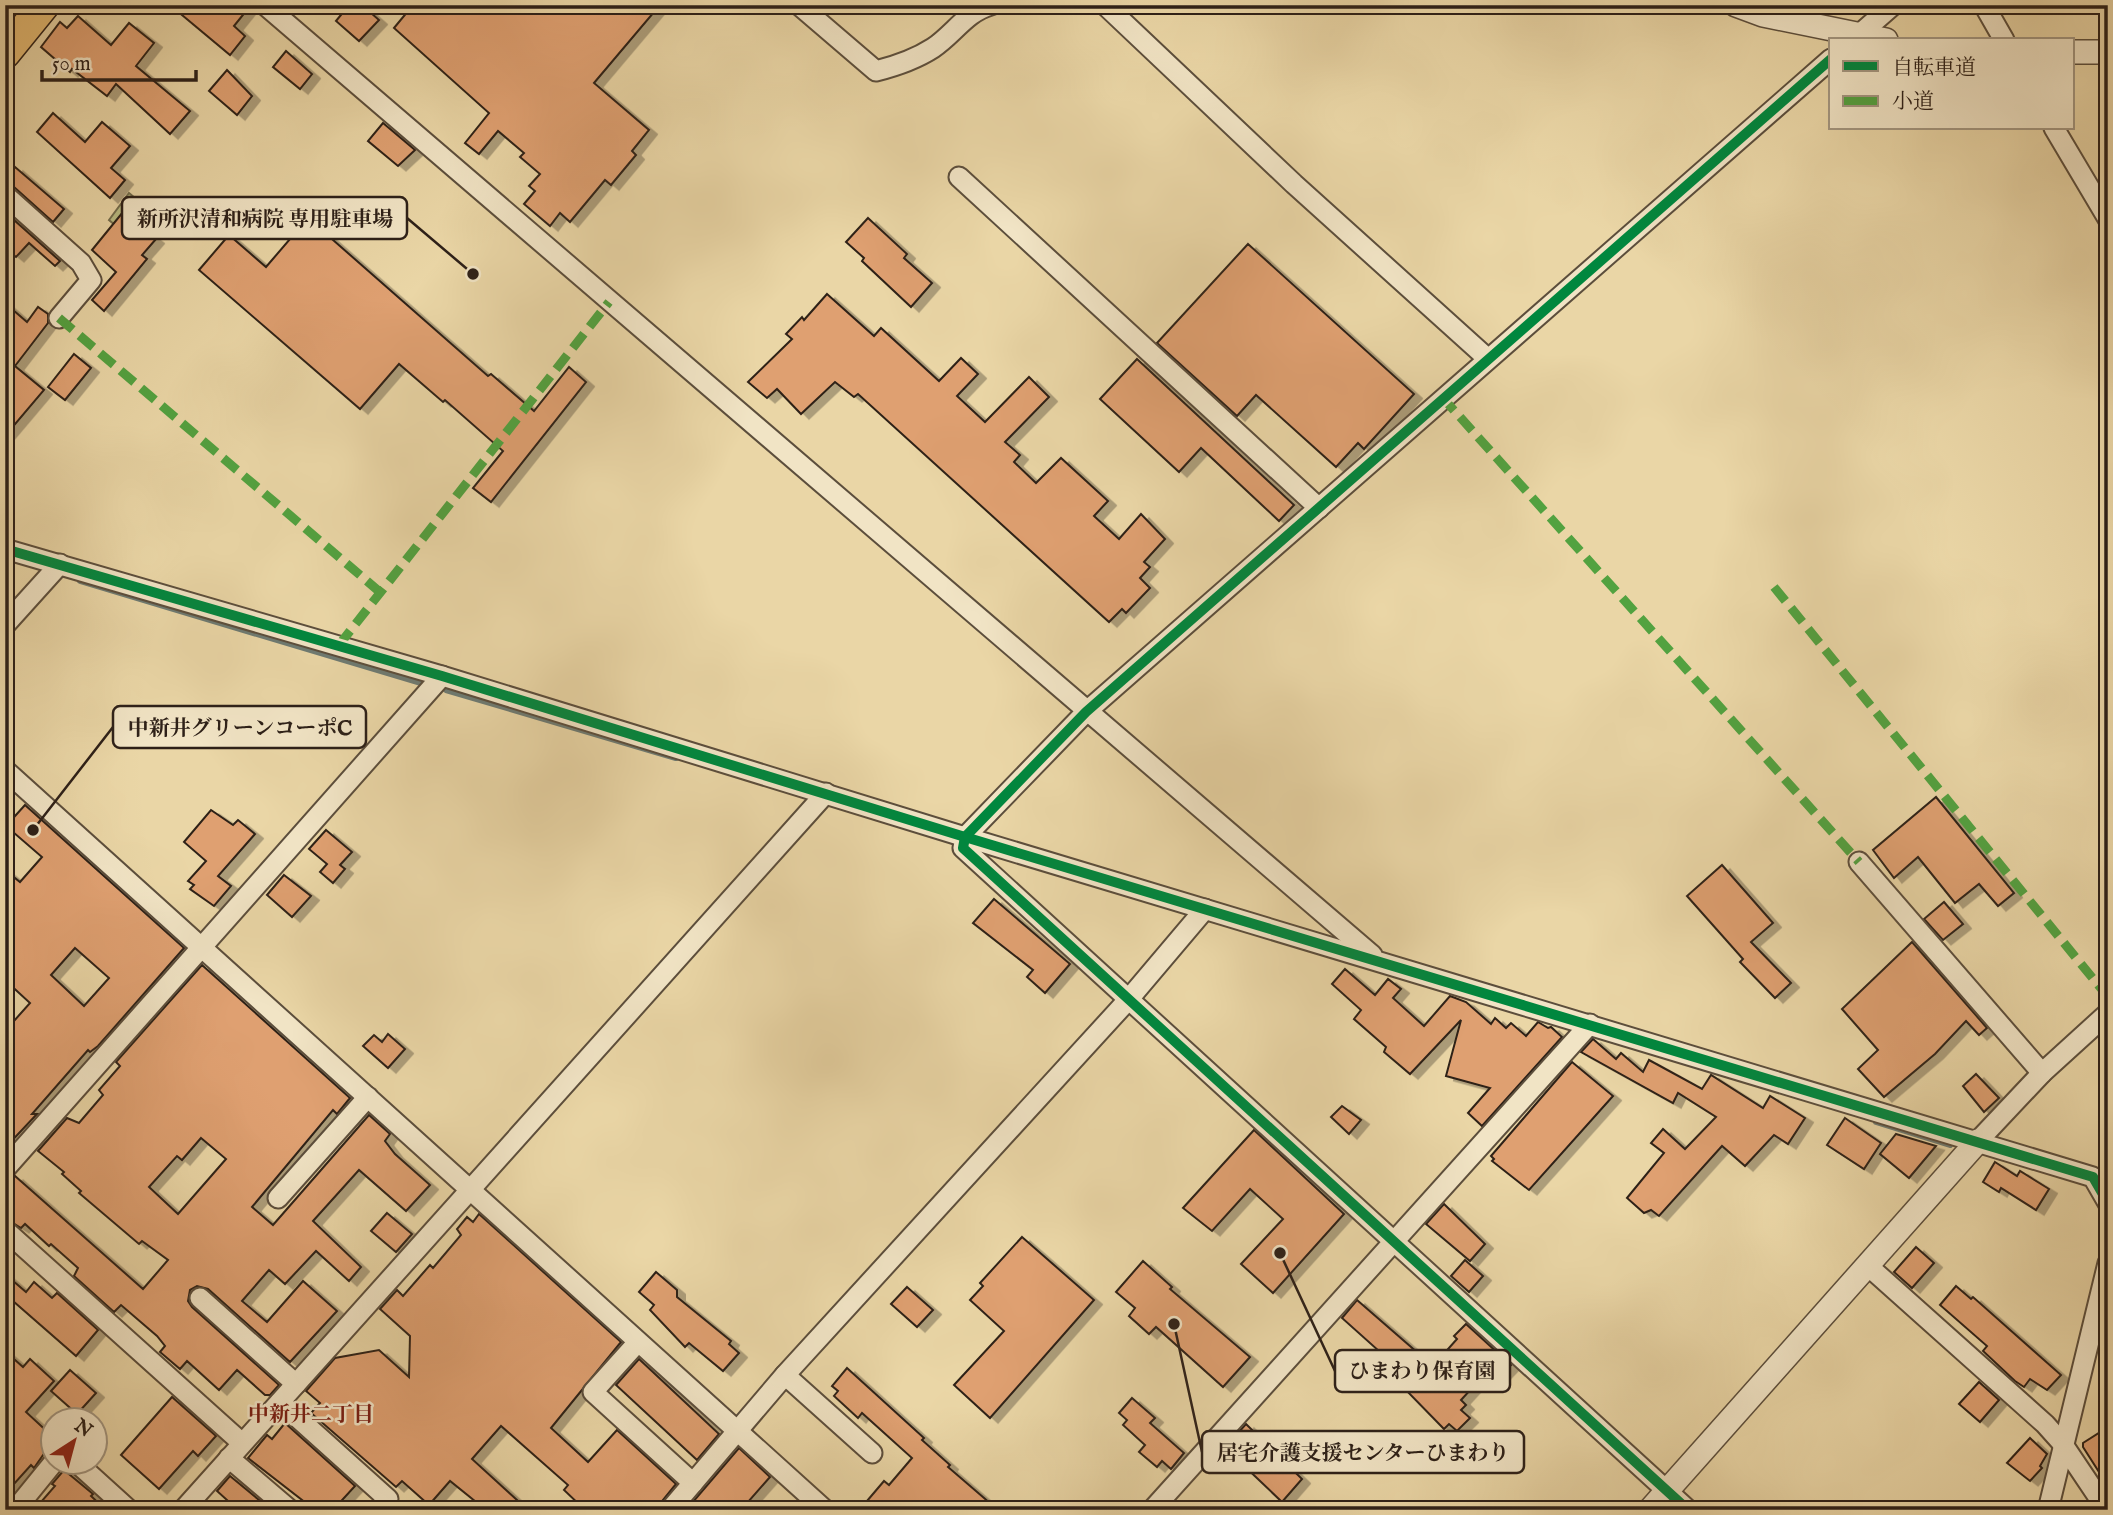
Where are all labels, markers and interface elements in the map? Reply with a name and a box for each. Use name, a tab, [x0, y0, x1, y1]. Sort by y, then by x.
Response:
scale bar	[42, 38, 196, 82]
legend	[1829, 38, 2074, 130]
text: 50 m	[52, 51, 91, 78]
text: 自転車道	[1892, 55, 1976, 82]
text: 小道	[1892, 89, 1934, 116]
callout: 新所沢清和病院 専用駐車場	[122, 197, 407, 239]
text: 新所沢清和病院 専用駐車場	[137, 207, 393, 234]
callout: 中新井グリーンコーポC	[113, 706, 366, 748]
text: 中新井グリーンコーポC	[128, 716, 352, 743]
callout: ひまわり保育園	[1335, 1350, 1510, 1392]
text: ひまわり保育園	[1349, 1359, 1496, 1386]
district label: 中新井二丁目	[248, 1402, 374, 1429]
north arrow	[38, 1406, 108, 1476]
text: N	[68, 1414, 97, 1444]
callout: 居宅介護支援センターひまわり	[1202, 1431, 1524, 1473]
text: 居宅介護支援センターひまわり	[1216, 1441, 1510, 1468]

